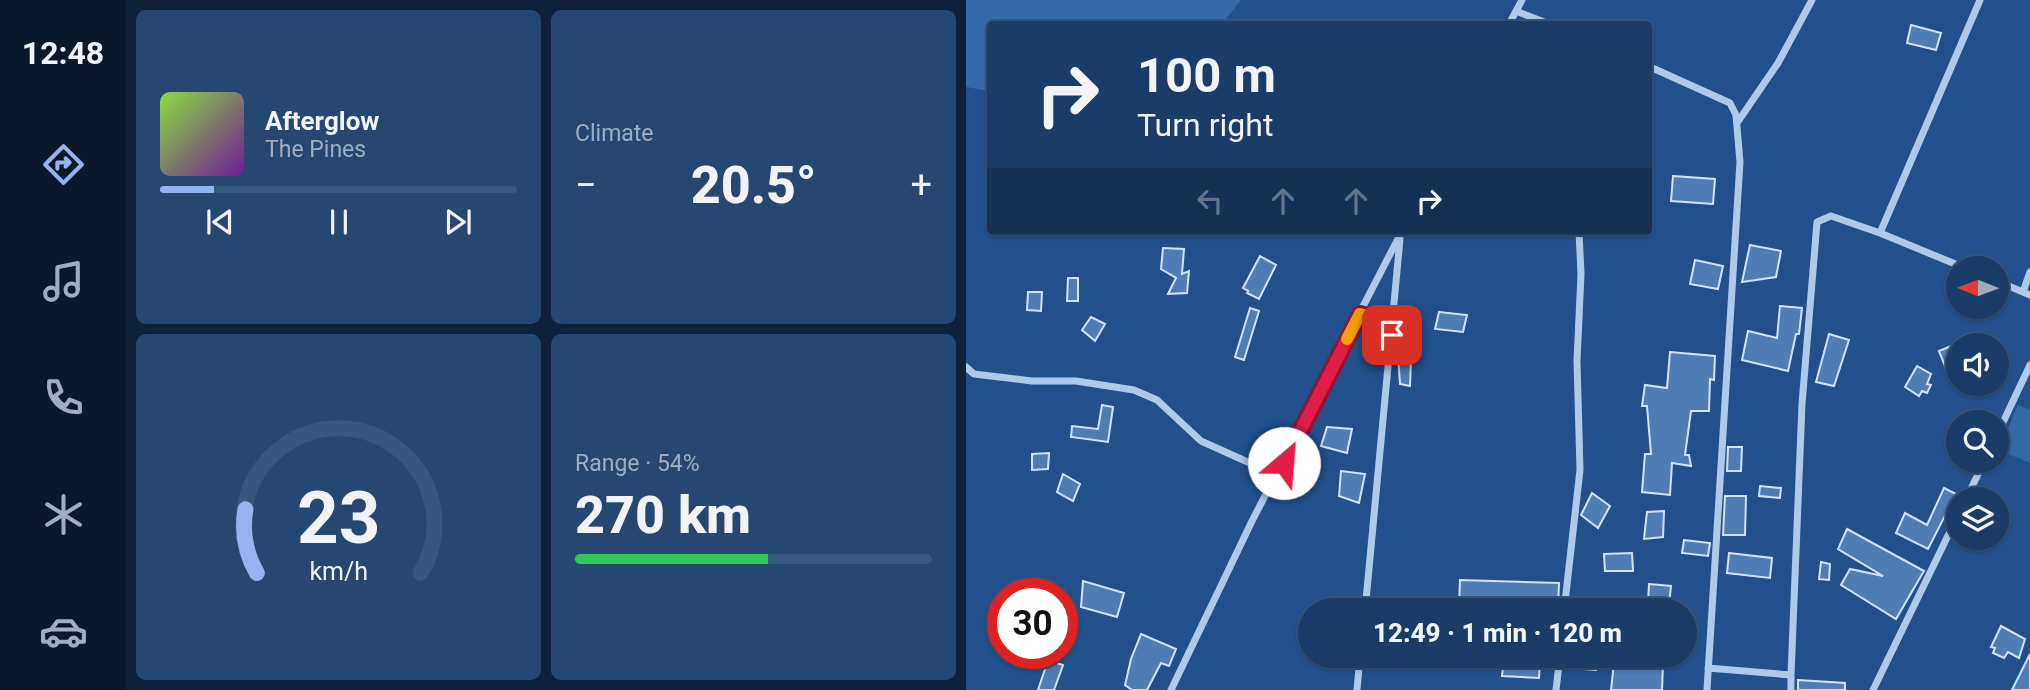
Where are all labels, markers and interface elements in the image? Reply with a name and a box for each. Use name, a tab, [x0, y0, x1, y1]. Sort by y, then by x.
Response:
text: 12:48	[22, 34, 104, 72]
text: 100 m	[1137, 47, 1276, 104]
icon: right	[1022, 49, 1113, 140]
text: Afterglow	[265, 106, 379, 136]
text: Turn right	[1137, 106, 1273, 144]
text: Climate	[575, 120, 654, 147]
text: The Pines	[265, 136, 366, 163]
icon: directions	[39, 140, 88, 189]
text: 20.5°	[691, 155, 817, 216]
text: −	[575, 163, 597, 207]
text: +	[910, 163, 932, 207]
icon: left	[1191, 182, 1229, 220]
icon: ahead	[1264, 182, 1302, 220]
icon: ahead	[1337, 182, 1375, 220]
icon: right	[1410, 182, 1448, 220]
icon: previous	[201, 203, 239, 241]
icon: pause	[320, 203, 358, 241]
icon: next	[439, 203, 477, 241]
north arrow	[1946, 256, 2009, 318]
map controls	[1946, 256, 2009, 550]
icon: music	[39, 257, 88, 306]
pin	[1362, 305, 1422, 365]
icon: arrive	[1373, 316, 1411, 354]
button: sound	[1946, 333, 2009, 396]
icon: phone	[39, 373, 88, 422]
button: search	[1946, 410, 2009, 473]
position arrow	[1247, 426, 1321, 500]
text: Range · 54%	[575, 450, 700, 477]
text: 23	[297, 475, 380, 561]
text: 270 km	[575, 485, 751, 546]
button: layers	[1946, 487, 2009, 550]
icon: climate	[39, 490, 88, 539]
text: km/h	[309, 557, 368, 586]
speed limit sign: 30	[987, 578, 1078, 669]
icon: car	[39, 607, 88, 656]
text: 12:49 · 1 min · 120 m	[1373, 618, 1622, 648]

